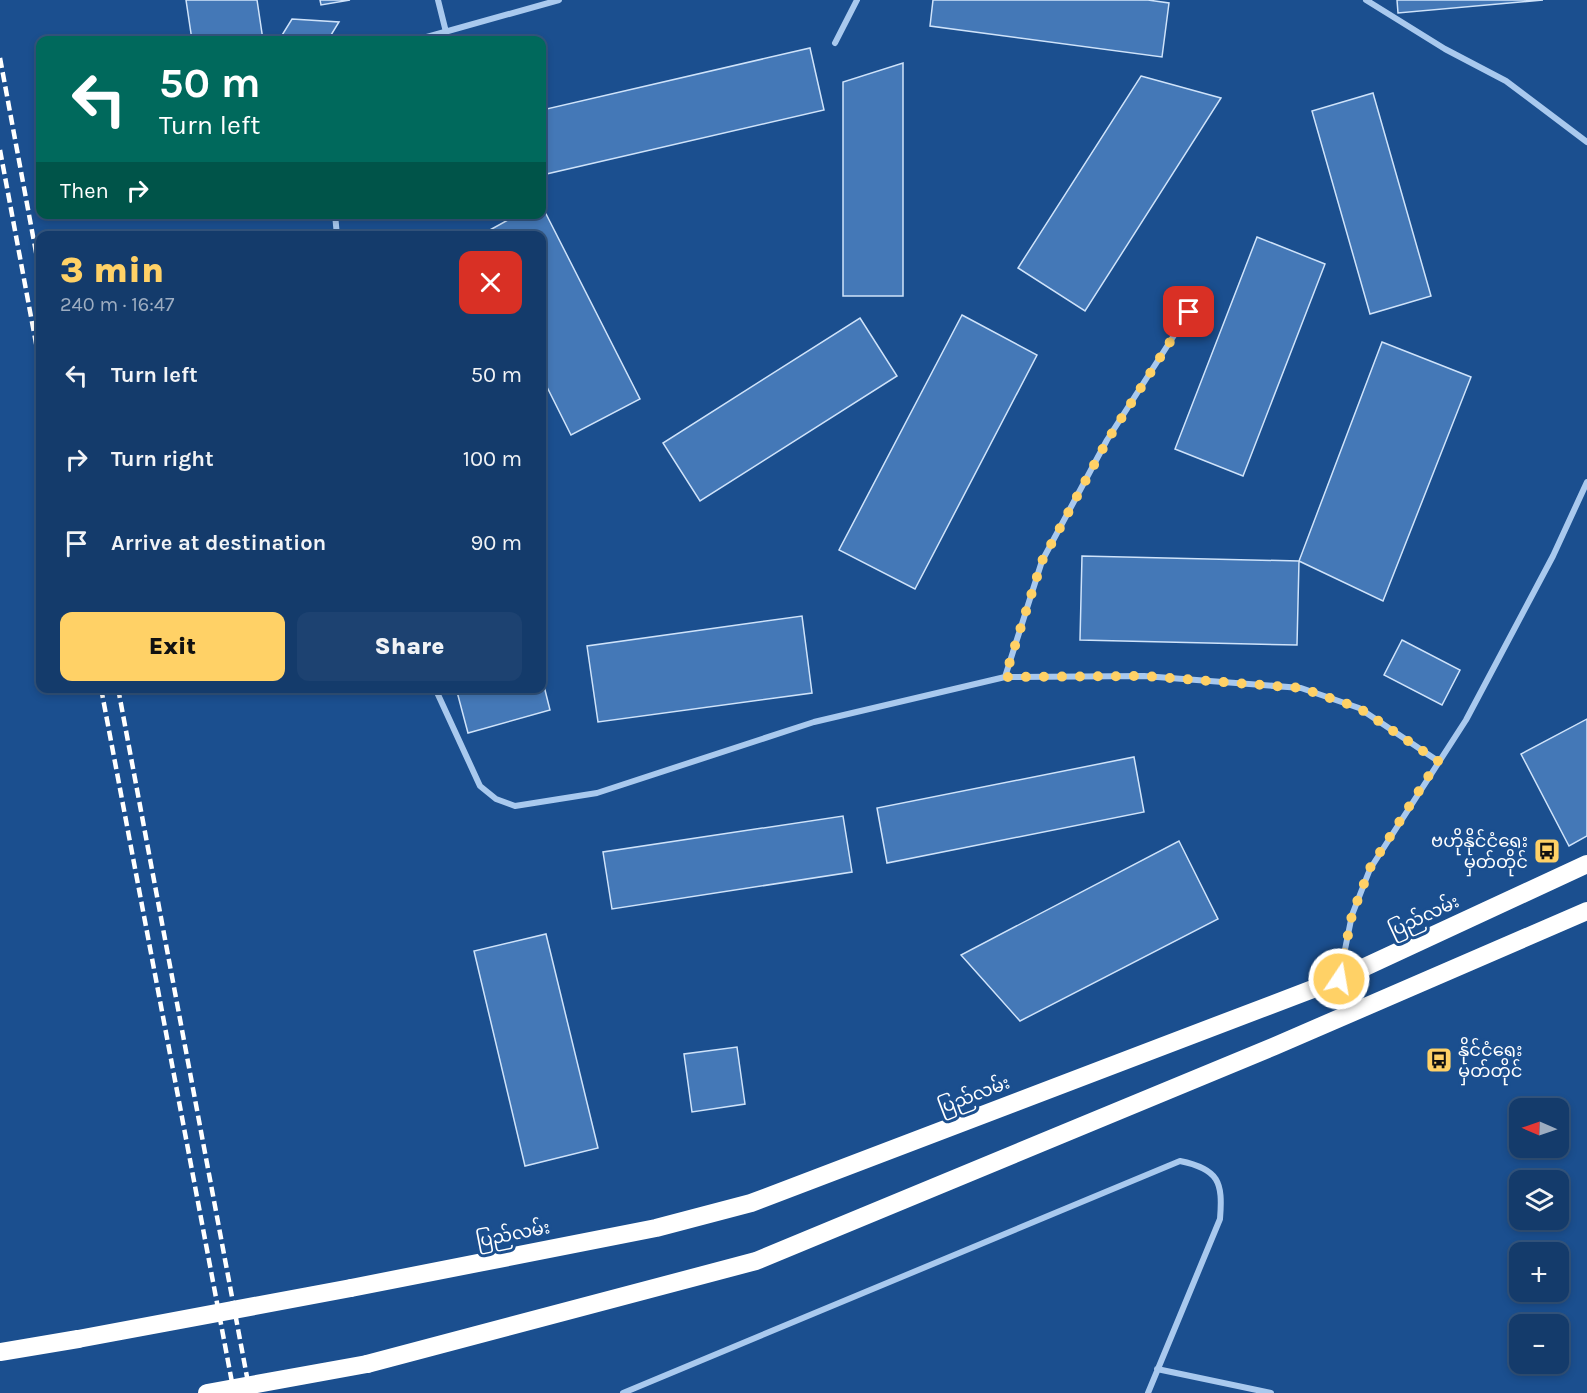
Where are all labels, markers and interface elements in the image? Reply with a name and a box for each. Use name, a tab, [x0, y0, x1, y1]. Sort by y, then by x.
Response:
text: 50 m	[159, 58, 261, 108]
icon: left	[60, 60, 138, 138]
text: Turn left	[159, 109, 260, 141]
icon: right	[121, 174, 154, 207]
text: Then	[60, 178, 109, 204]
text: 3 min	[60, 249, 164, 291]
button: close	[459, 251, 522, 314]
pin	[1163, 286, 1214, 337]
text: 240 m · 16:47	[60, 293, 174, 316]
icon: arrive	[1172, 295, 1205, 328]
icon: left	[60, 359, 93, 392]
text: Turn left	[111, 362, 198, 388]
text: 50 m	[471, 362, 522, 388]
icon: right	[60, 443, 93, 476]
text: Turn right	[111, 446, 214, 472]
text: 100 m	[463, 446, 522, 472]
icon: arrive	[60, 527, 93, 560]
text: Arrive at destination	[111, 530, 326, 556]
text: 90 m	[470, 530, 522, 556]
button: Exit	[60, 612, 285, 681]
button: Share	[297, 612, 522, 681]
place label: ဗဟိုနိုင်ငံရေး မှတ်တိုင်	[1431, 827, 1528, 877]
bus stop icon: ဗဟိုနိုင်ငံရေး မှတ်တိုင်	[1532, 836, 1562, 866]
street label: ပြည်လမ်း	[1385, 888, 1464, 945]
position arrow	[1307, 947, 1371, 1011]
place label: နိုင်ငံရေး မှတ်တိုင်	[1458, 1036, 1523, 1086]
bus stop icon: နိုင်ငံရေး မှတ်တိုင်	[1424, 1045, 1454, 1075]
street label: ပြည်လမ်း	[934, 1069, 1014, 1122]
north arrow	[1509, 1098, 1569, 1158]
map controls	[1509, 1098, 1569, 1374]
button: layers	[1509, 1170, 1569, 1230]
street label: ပြည်လမ်း	[474, 1214, 553, 1256]
button: +	[1509, 1242, 1569, 1302]
button: −	[1509, 1314, 1569, 1374]

